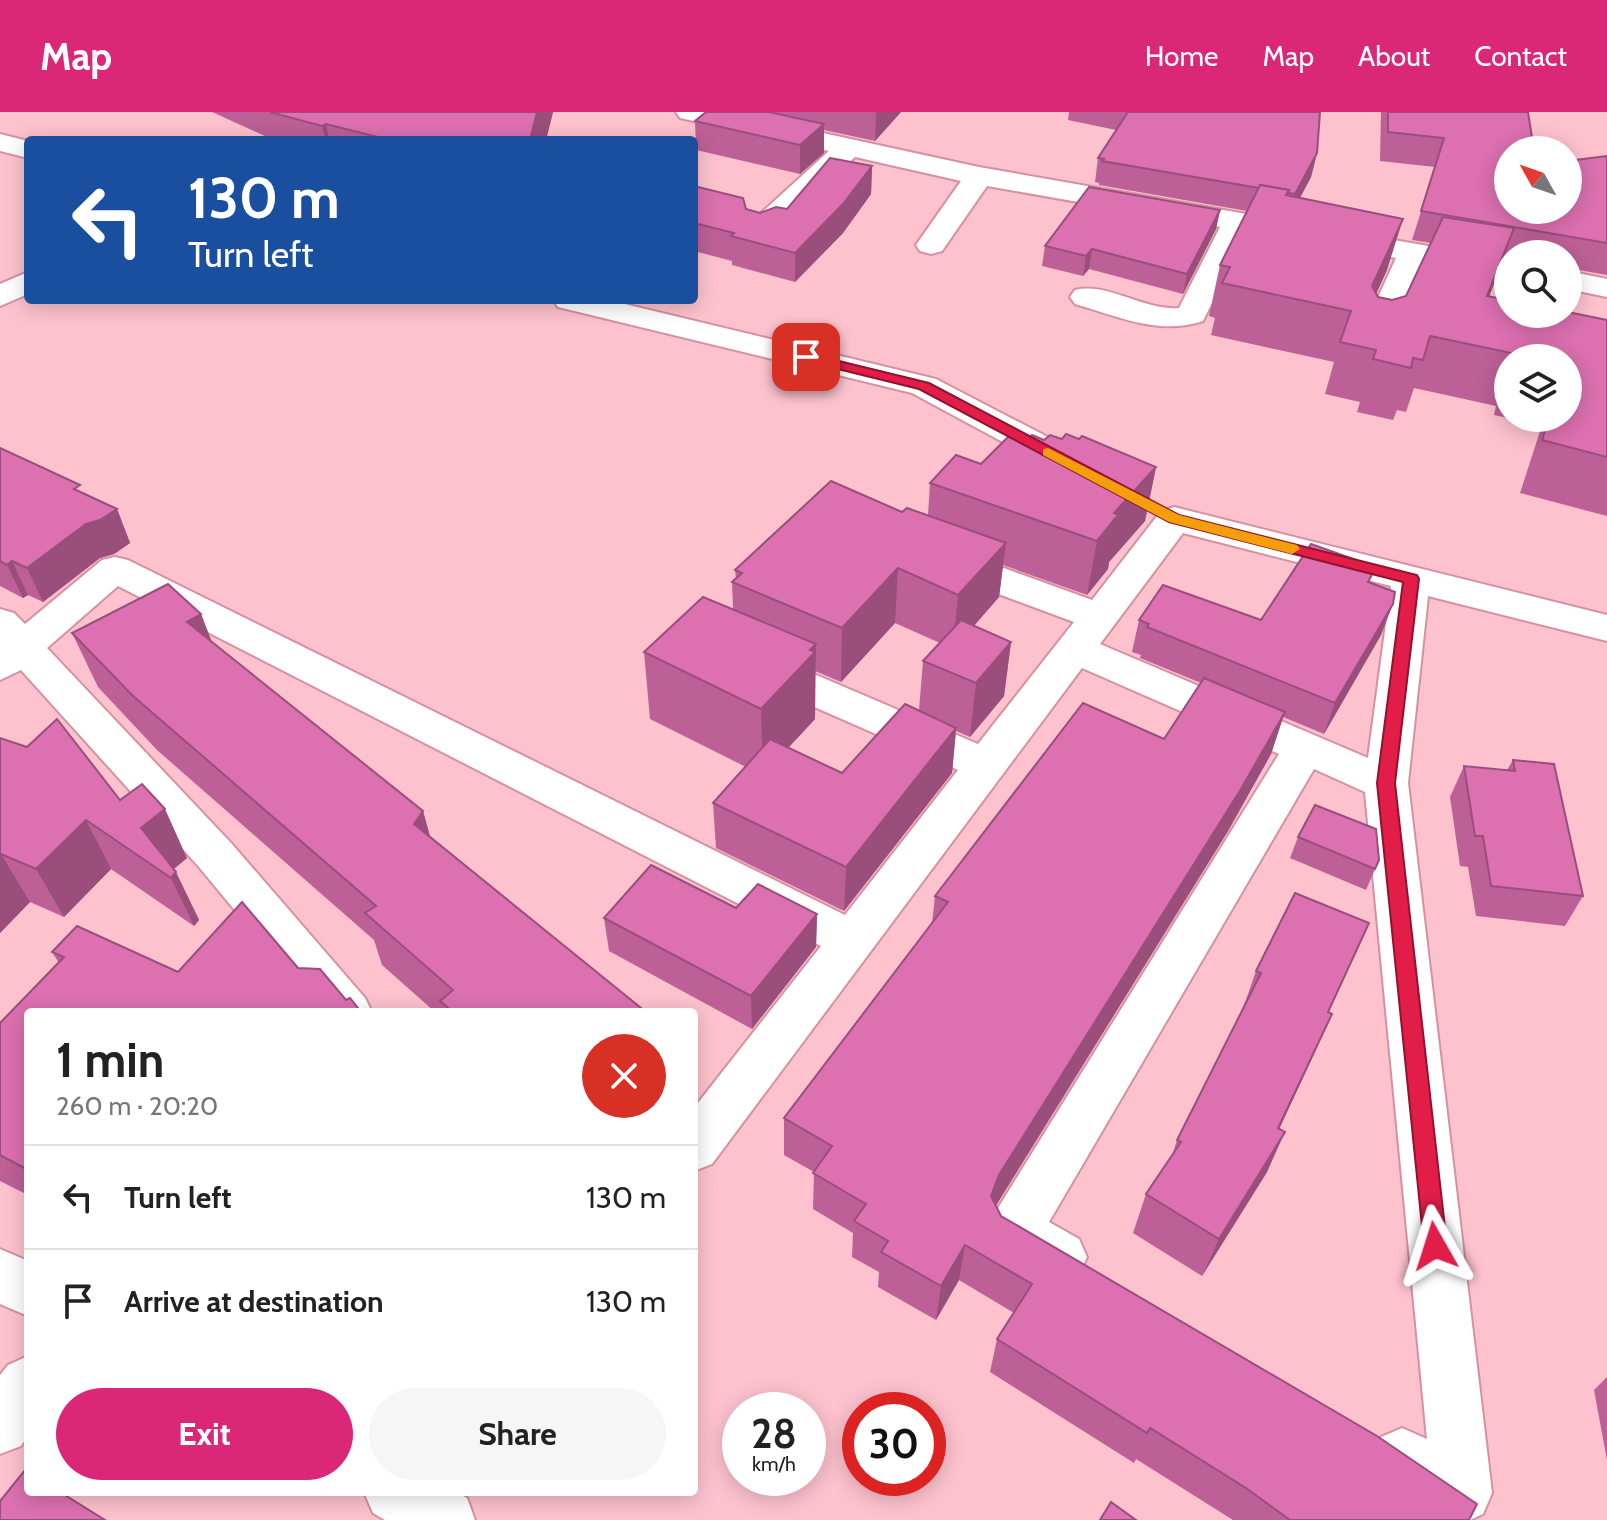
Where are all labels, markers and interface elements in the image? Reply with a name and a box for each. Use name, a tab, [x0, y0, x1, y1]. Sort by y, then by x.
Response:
text: Map	[40, 33, 112, 80]
text: Home	[1145, 39, 1218, 73]
text: Map	[1262, 39, 1314, 73]
text: About	[1358, 39, 1430, 73]
text: Contact	[1474, 39, 1567, 73]
north arrow	[1494, 136, 1582, 224]
map controls	[1494, 136, 1582, 432]
text: 130 m	[188, 164, 340, 232]
icon: left	[56, 168, 160, 272]
text: Turn left	[188, 232, 313, 276]
button: search	[1494, 240, 1582, 328]
pin	[772, 323, 840, 391]
icon: arrive	[784, 335, 828, 379]
button: layers	[1494, 344, 1582, 432]
text: 1 min	[56, 1031, 164, 1089]
button: close	[582, 1034, 666, 1118]
text: 260 m · 20:20	[56, 1090, 218, 1122]
icon: left	[56, 1175, 100, 1219]
text: Turn left	[124, 1179, 232, 1216]
text: 130 m	[586, 1179, 666, 1216]
position arrow	[1393, 1204, 1477, 1288]
icon: arrive	[56, 1279, 100, 1323]
text: Arrive at destination	[124, 1283, 384, 1320]
text: 130 m	[586, 1283, 666, 1320]
button: Exit	[56, 1388, 353, 1480]
button: Share	[369, 1388, 666, 1480]
speed limit sign: 30	[842, 1392, 946, 1496]
text: 28	[751, 1409, 797, 1458]
text: km/h	[752, 1452, 796, 1476]

